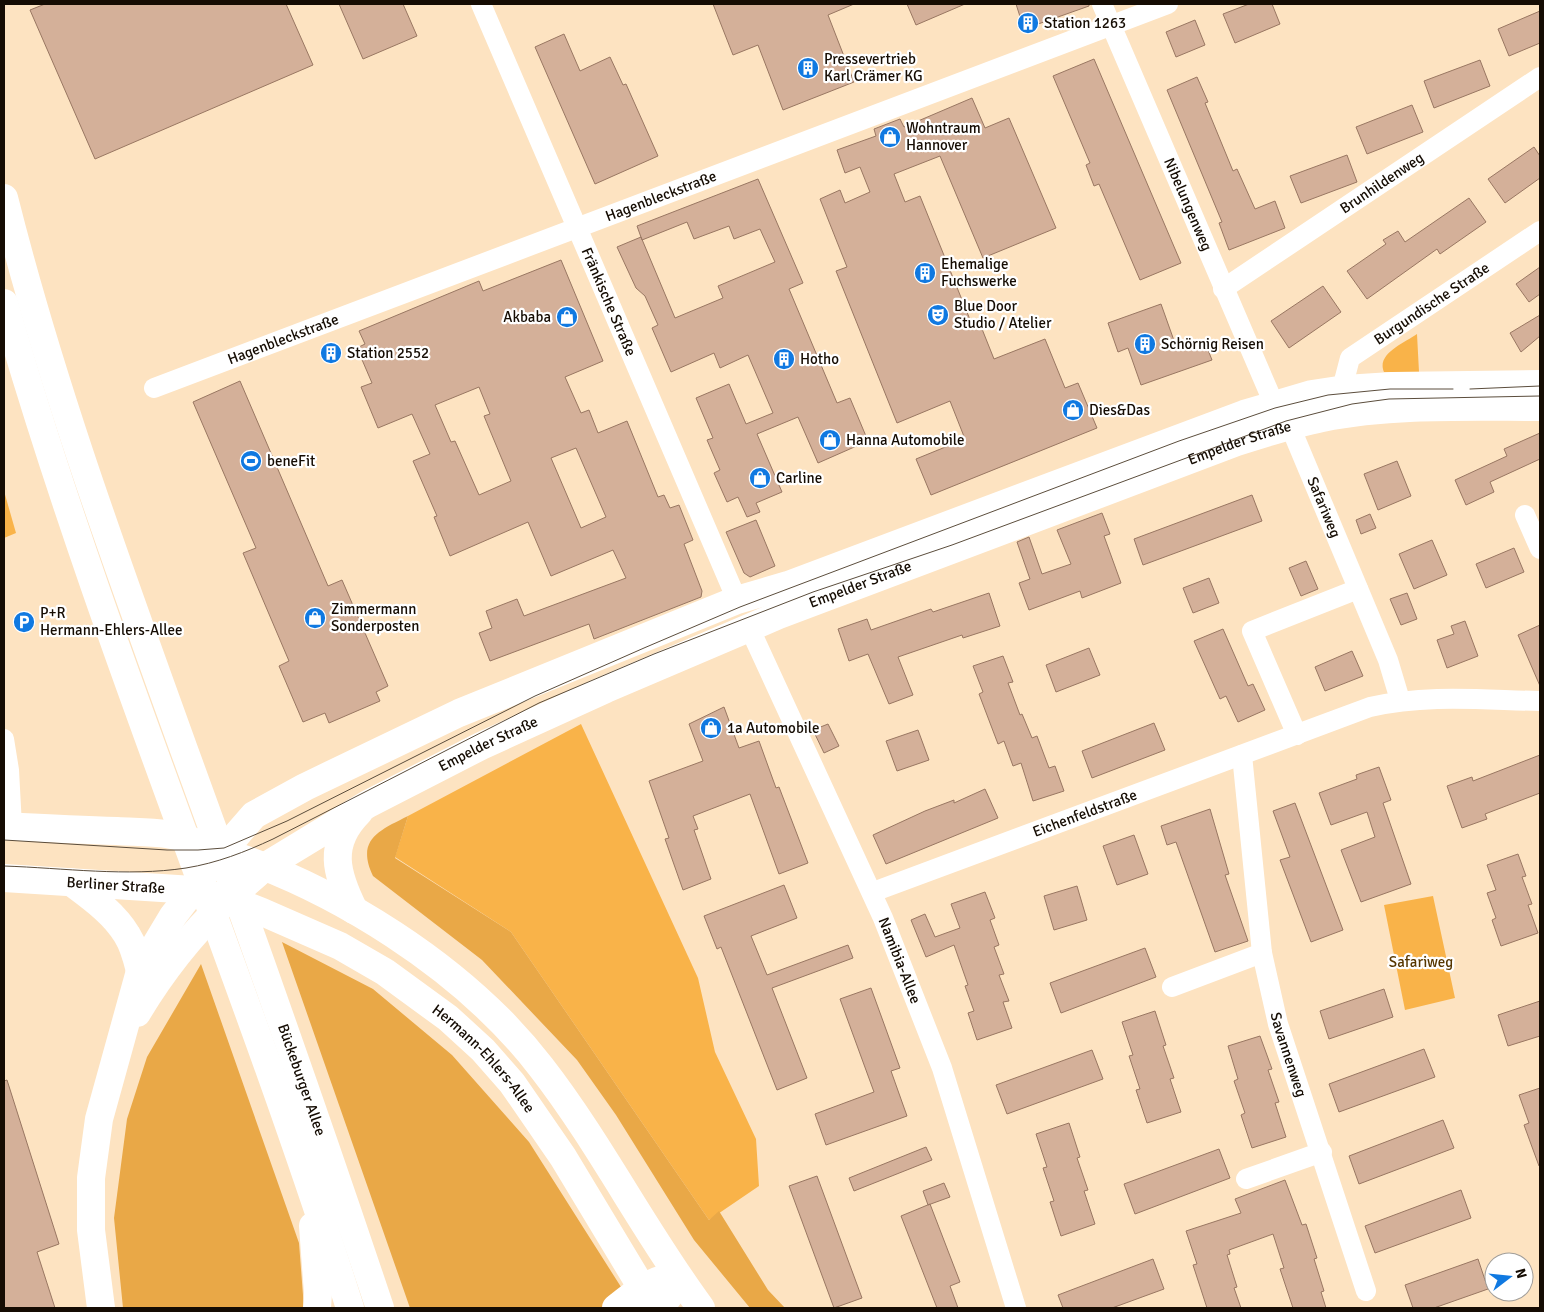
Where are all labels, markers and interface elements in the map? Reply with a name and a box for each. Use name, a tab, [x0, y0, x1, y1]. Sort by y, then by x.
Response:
building icon: Station 1263	[1016, 11, 1040, 35]
place label: Station 1263	[1044, 14, 1126, 32]
place label: Pressevertrieb Karl Crämer KG	[824, 50, 923, 85]
building icon: Pressevertrieb Karl Crämer KG	[796, 56, 820, 80]
place label: Wohntraum Hannover	[906, 119, 981, 154]
shop icon: Wohntraum Hannover	[878, 125, 902, 149]
street label: Brunhildenweg	[1337, 148, 1427, 217]
street label: Nibelungenweg	[1160, 155, 1216, 254]
street label: Hagenbleckstraße	[603, 167, 719, 225]
street label: Fränkische Straße	[578, 245, 640, 359]
place label: Ehemalige Fuchswerke	[941, 255, 1017, 290]
street label: Burgundische Straße	[1370, 258, 1493, 348]
building icon: Ehemalige Fuchswerke	[913, 261, 937, 285]
place label: Blue Door Studio / Atelier	[954, 297, 1052, 332]
theatre icon: Blue Door Studio / Atelier	[926, 303, 950, 327]
shop icon: Akbaba	[555, 305, 579, 329]
place label: Akbaba	[503, 308, 551, 326]
street label: Hagenbleckstraße	[225, 310, 341, 368]
building icon: Schörnig Reisen	[1133, 332, 1157, 356]
place label: Schörnig Reisen	[1161, 335, 1264, 353]
building icon: Station 2552	[319, 341, 343, 365]
place label: Station 2552	[347, 344, 429, 362]
building icon: Hotho	[772, 347, 796, 371]
place label: Hotho	[800, 350, 839, 368]
shop icon: Dies&Das	[1061, 398, 1085, 422]
place label: Dies&Das	[1089, 401, 1150, 419]
street label: Empelder Straße	[1185, 417, 1293, 469]
shop icon: Hanna Automobile	[818, 428, 842, 452]
place label: Hanna Automobile	[846, 431, 965, 449]
sports icon: beneFit	[239, 449, 263, 473]
place label: beneFit	[267, 452, 315, 470]
shop icon: Carline	[748, 466, 772, 490]
place label: Carline	[776, 469, 822, 487]
street label: Safariweg	[1303, 474, 1345, 540]
street label: Empelder Straße	[806, 557, 914, 612]
place label: Zimmermann Sonderposten	[331, 600, 419, 635]
place label: P+R Hermann-Ehlers-Allee	[40, 604, 183, 639]
shop icon: Zimmermann Sonderposten	[303, 606, 327, 630]
parking icon: P+R Hermann-Ehlers-Allee	[12, 610, 36, 634]
street label: Empelder Straße	[435, 712, 541, 775]
shop icon: 1a Automobile	[699, 716, 723, 740]
place label: 1a Automobile	[727, 719, 820, 737]
street label: Eichenfeldstraße	[1030, 786, 1139, 841]
street label: Berliner Straße	[66, 873, 166, 897]
street label: Namibia-Allee	[875, 915, 925, 1006]
park label: Safariweg	[1389, 953, 1453, 971]
street label: Hermann-Ehlers-Allee	[429, 1000, 539, 1116]
street label: Savannenweg	[1267, 1010, 1310, 1099]
street label: Bückeburger Allee	[274, 1021, 330, 1138]
north arrow	[1484, 1252, 1534, 1302]
text: N	[1512, 1267, 1531, 1281]

